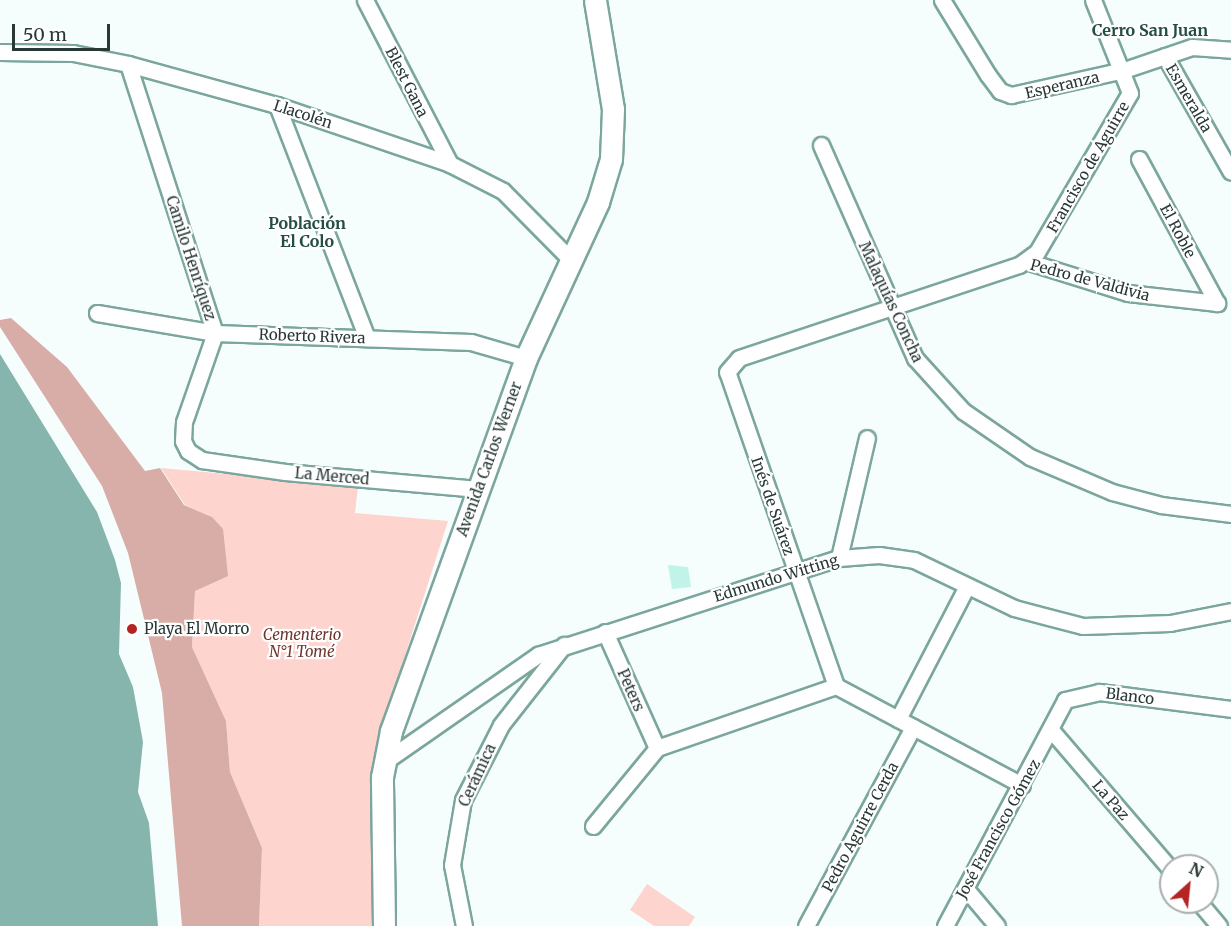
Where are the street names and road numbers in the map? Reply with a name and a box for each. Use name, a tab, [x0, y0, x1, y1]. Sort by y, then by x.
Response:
street label: Blest Gana	[382, 44, 432, 120]
street label: Esmeralda	[1162, 60, 1216, 136]
street label: Esperanza	[1023, 68, 1101, 102]
street label: Llacolén	[271, 96, 335, 132]
street label: Francisco de Aguirre	[1043, 98, 1133, 236]
street label: Camilo Henríquez	[162, 193, 220, 323]
street label: El Roble	[1156, 201, 1200, 261]
street label: Malaquías Concha	[855, 239, 927, 365]
street label: Pedro de Valdivia	[1028, 255, 1152, 305]
street label: Roberto Rivera	[258, 325, 366, 347]
street label: Avenida Carlos Werner	[453, 379, 525, 539]
street label: Inés de Suárez	[748, 454, 798, 558]
street label: La Merced	[294, 464, 370, 488]
street label: Edmundo Witting	[712, 551, 840, 605]
street label: Peters	[614, 666, 648, 714]
street label: Blanco	[1105, 684, 1155, 708]
street label: Cerámica	[455, 741, 499, 809]
street label: José Francisco Gómez	[952, 756, 1044, 902]
street label: Pedro Aguirre Cerda	[818, 759, 902, 895]
street label: La Paz	[1089, 776, 1133, 824]

